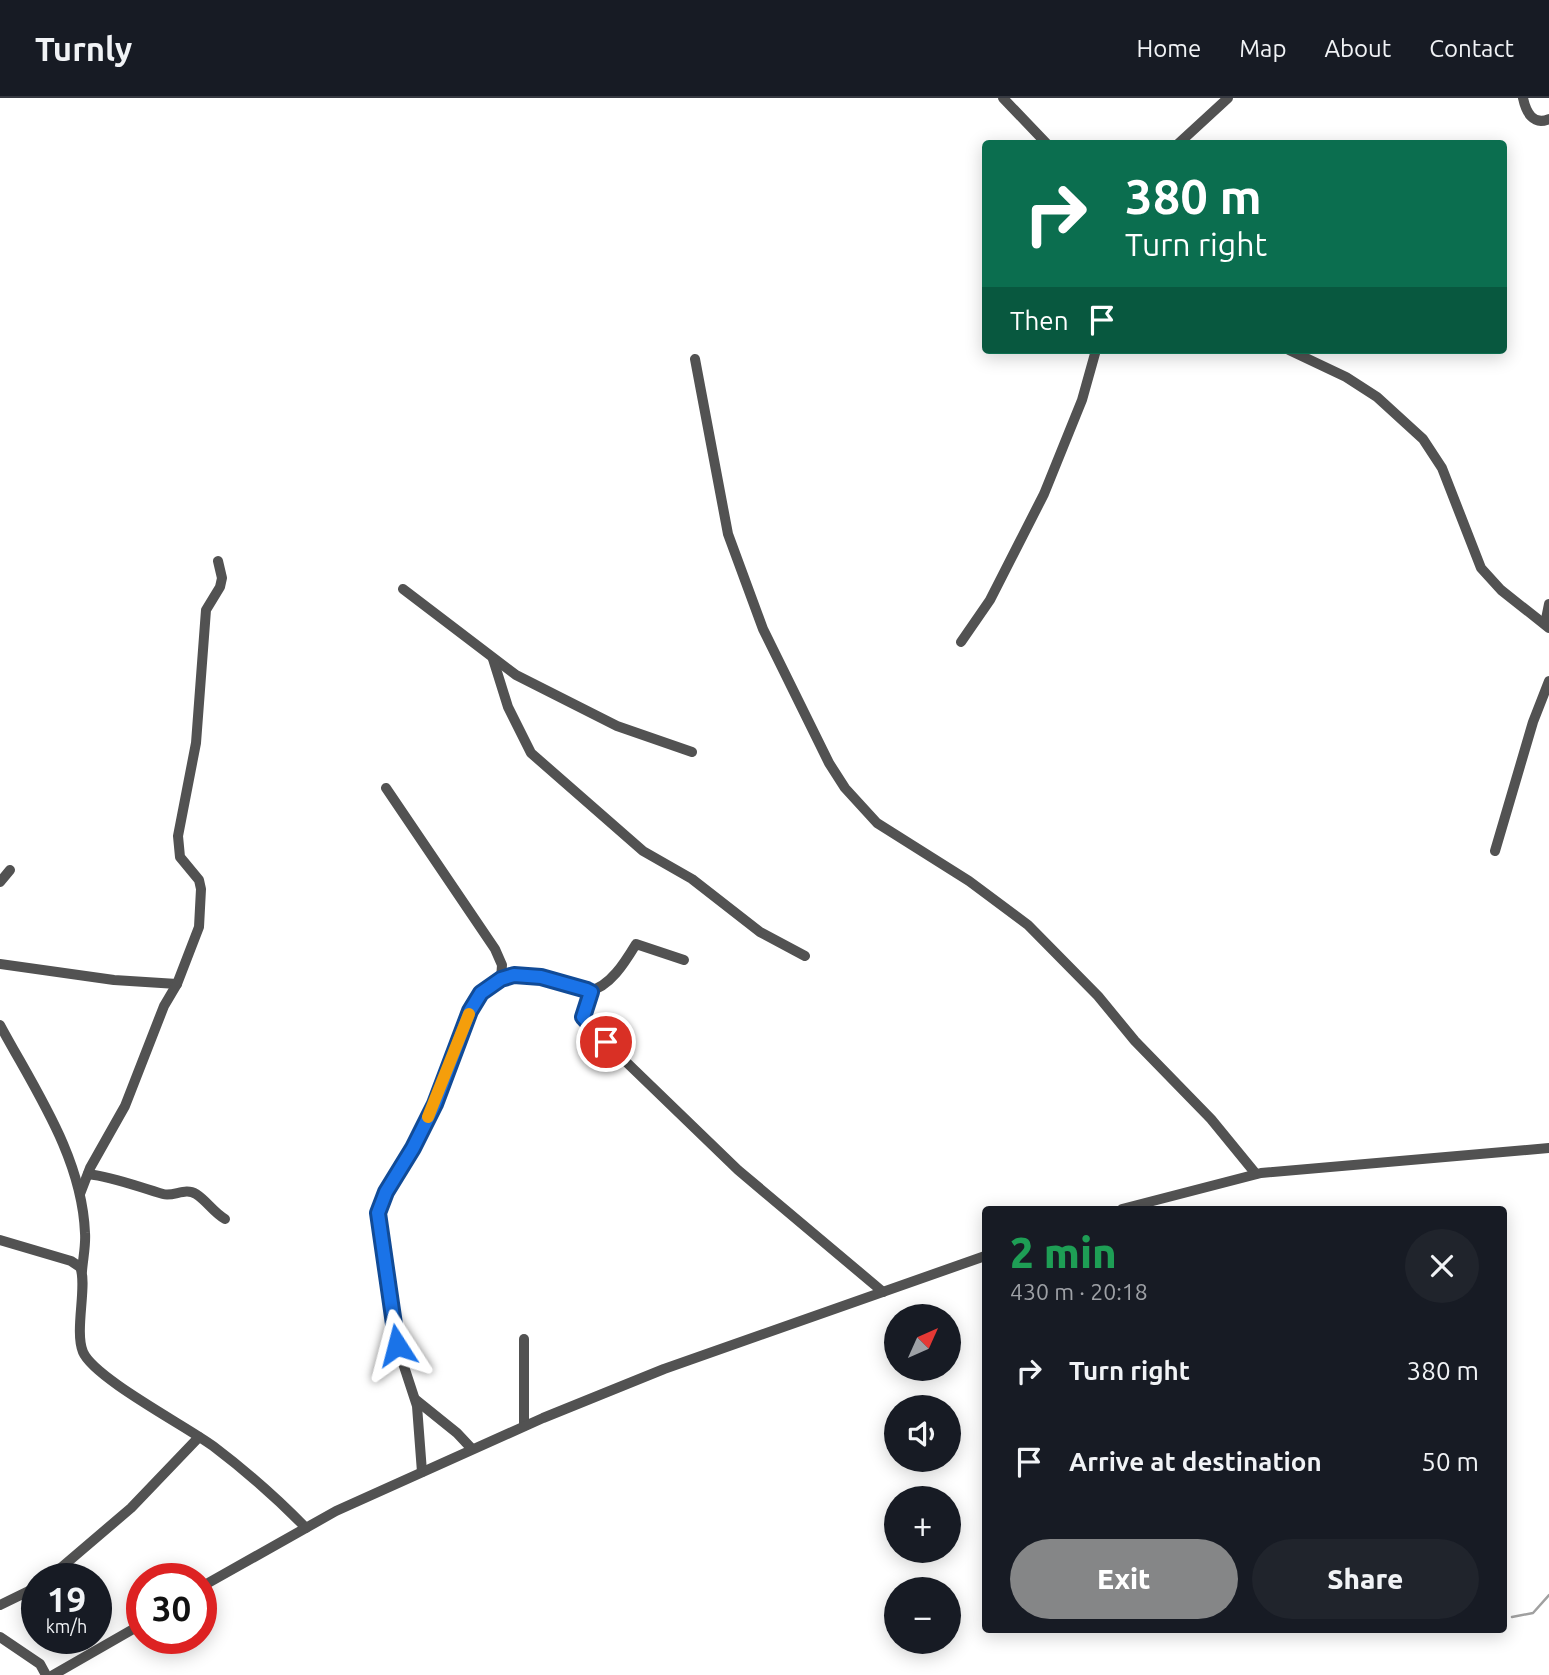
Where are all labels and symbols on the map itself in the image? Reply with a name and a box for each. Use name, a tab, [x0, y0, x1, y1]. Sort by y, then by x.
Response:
pin	[576, 1012, 636, 1072]
north arrow	[884, 1304, 961, 1381]
position arrow	[360, 1308, 434, 1382]
speed limit sign: 30	[126, 1563, 217, 1654]

